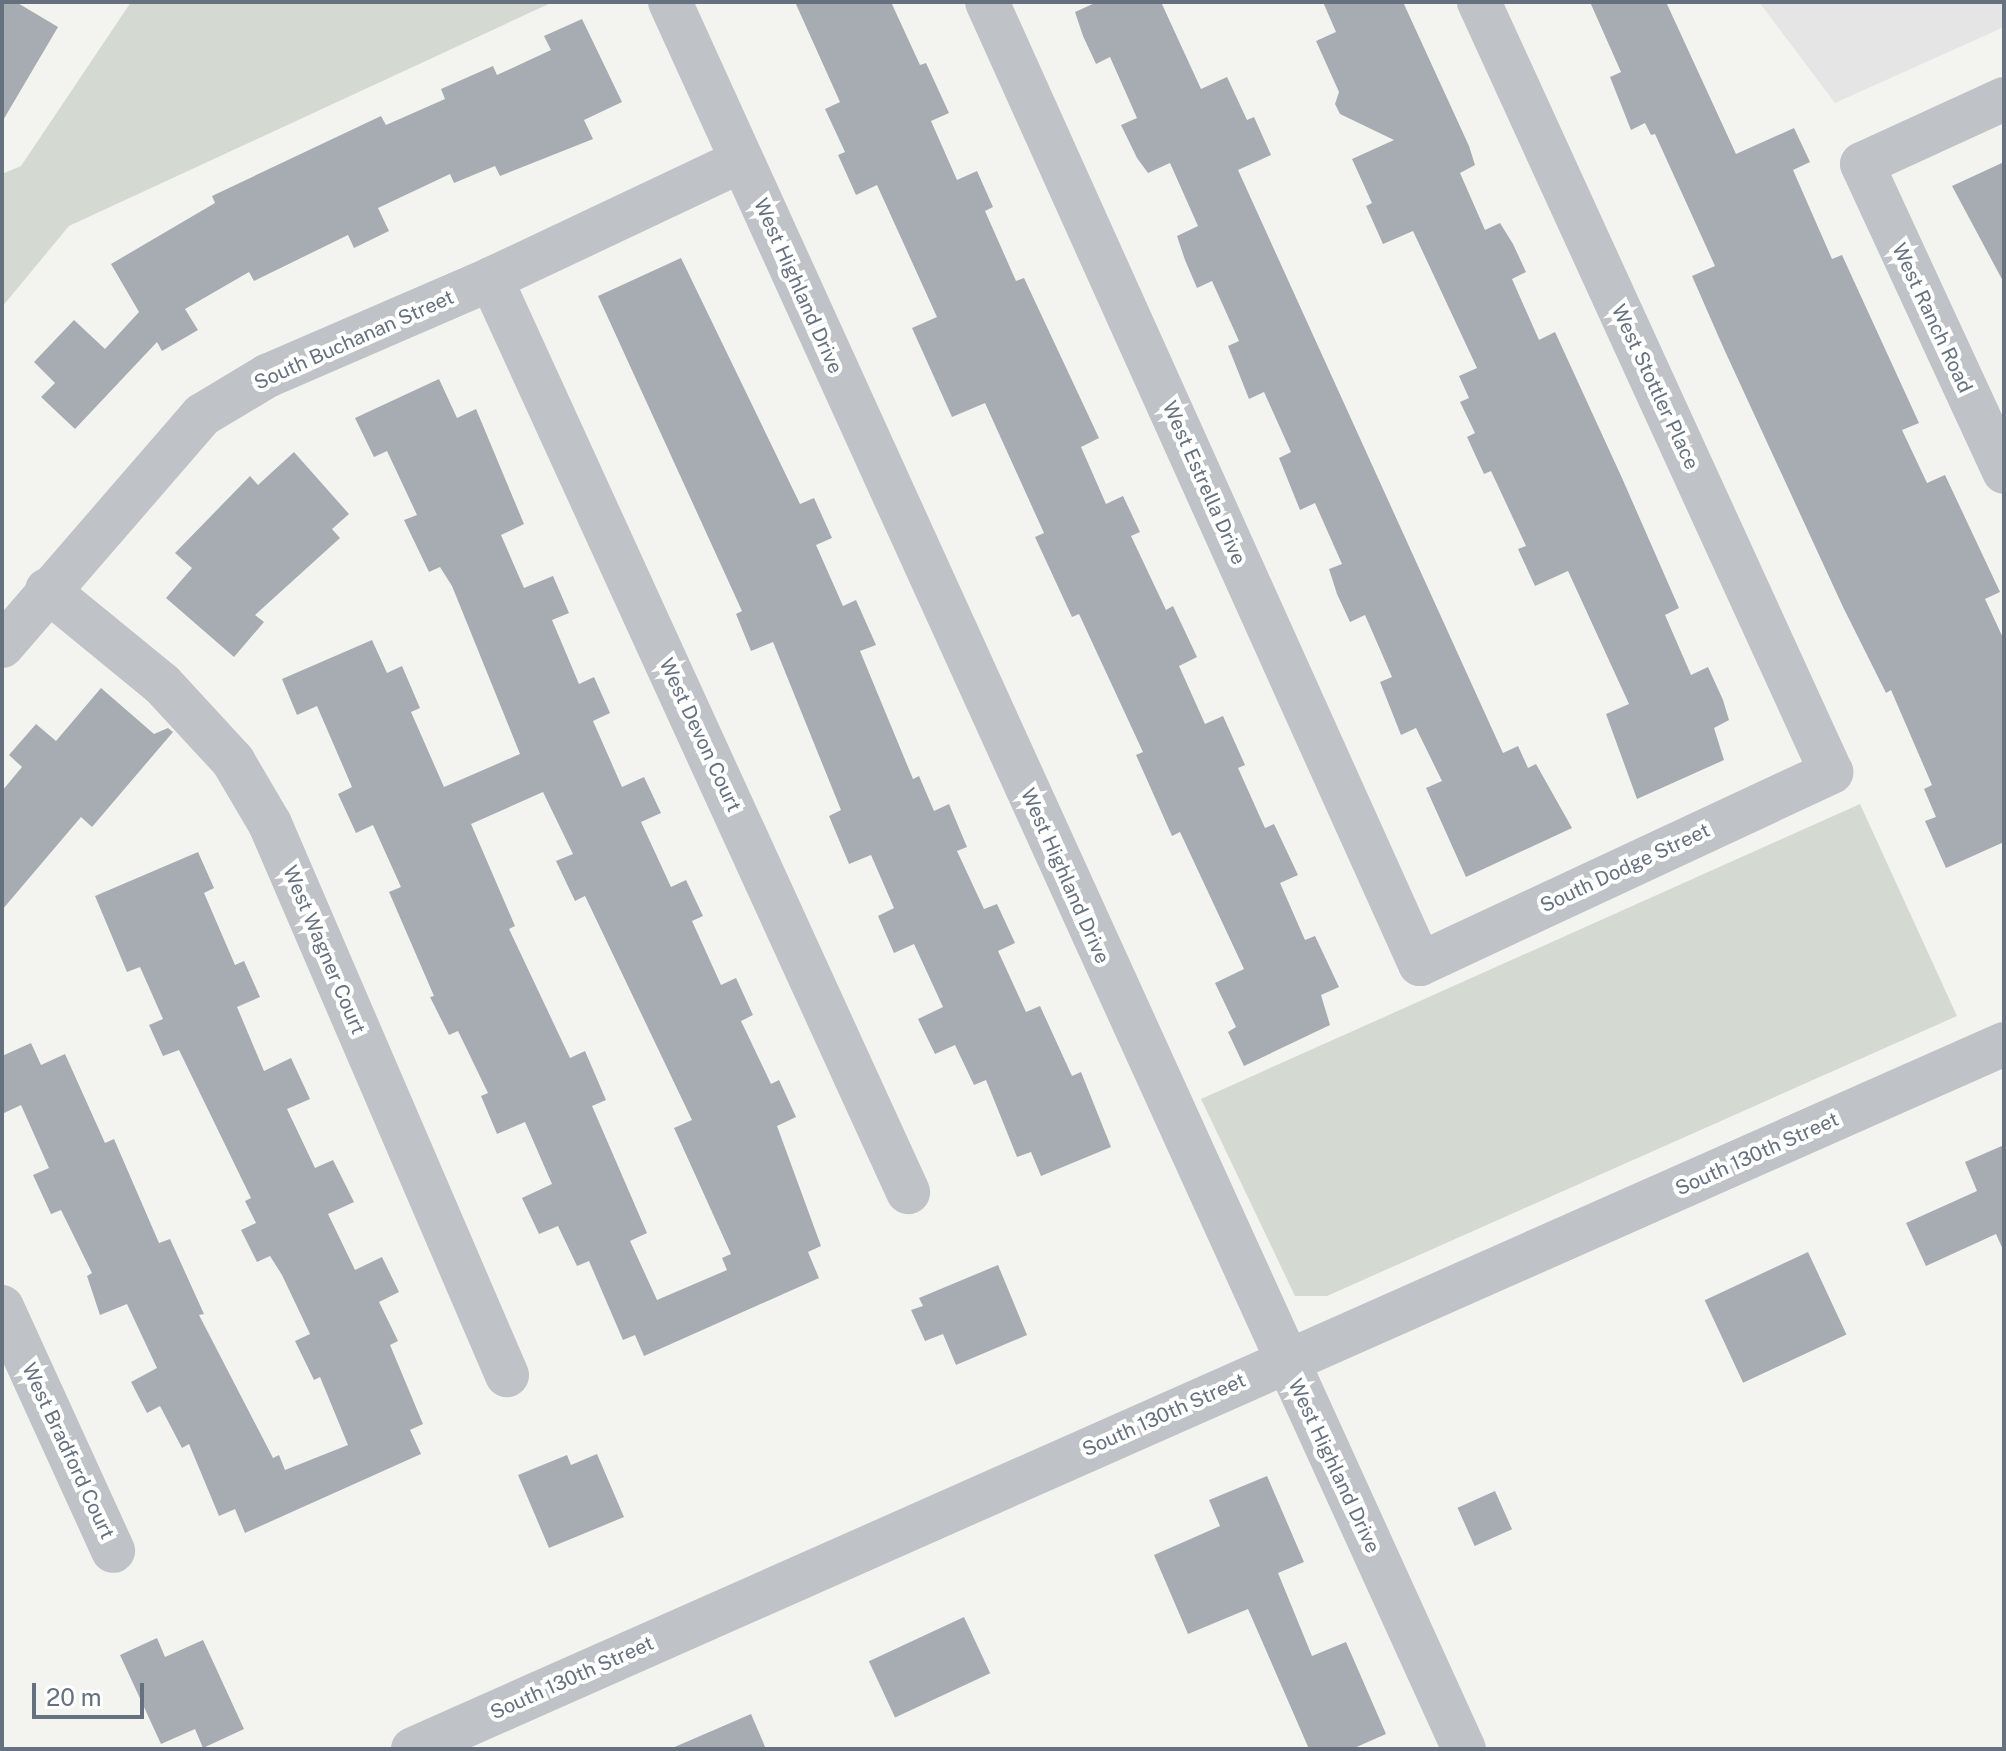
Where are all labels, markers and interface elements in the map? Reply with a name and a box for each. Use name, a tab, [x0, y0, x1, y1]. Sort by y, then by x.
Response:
street label: West Highland Drive	[749, 195, 847, 377]
street label: West Ranch Road	[1887, 239, 1977, 397]
street label: South Buchanan Street	[250, 285, 458, 395]
street label: West Stottler Place	[1606, 301, 1704, 473]
street label: West Estrella Drive	[1157, 398, 1251, 568]
street label: West Devon Court	[654, 654, 746, 816]
street label: West Highland Drive	[1016, 785, 1114, 967]
street label: South Dodge Street	[1536, 818, 1714, 918]
street label: West Wagner Court	[278, 862, 370, 1038]
street label: South 130th Street	[1672, 1107, 1842, 1201]
street label: West Bradford Court	[17, 1359, 119, 1543]
street label: South 130th Street	[1079, 1368, 1249, 1462]
street label: West Highland Drive	[1283, 1375, 1385, 1557]
street label: South 130th Street	[487, 1631, 657, 1725]
scale bar	[36, 1667, 148, 1717]
text: 20 m	[46, 1683, 102, 1711]

